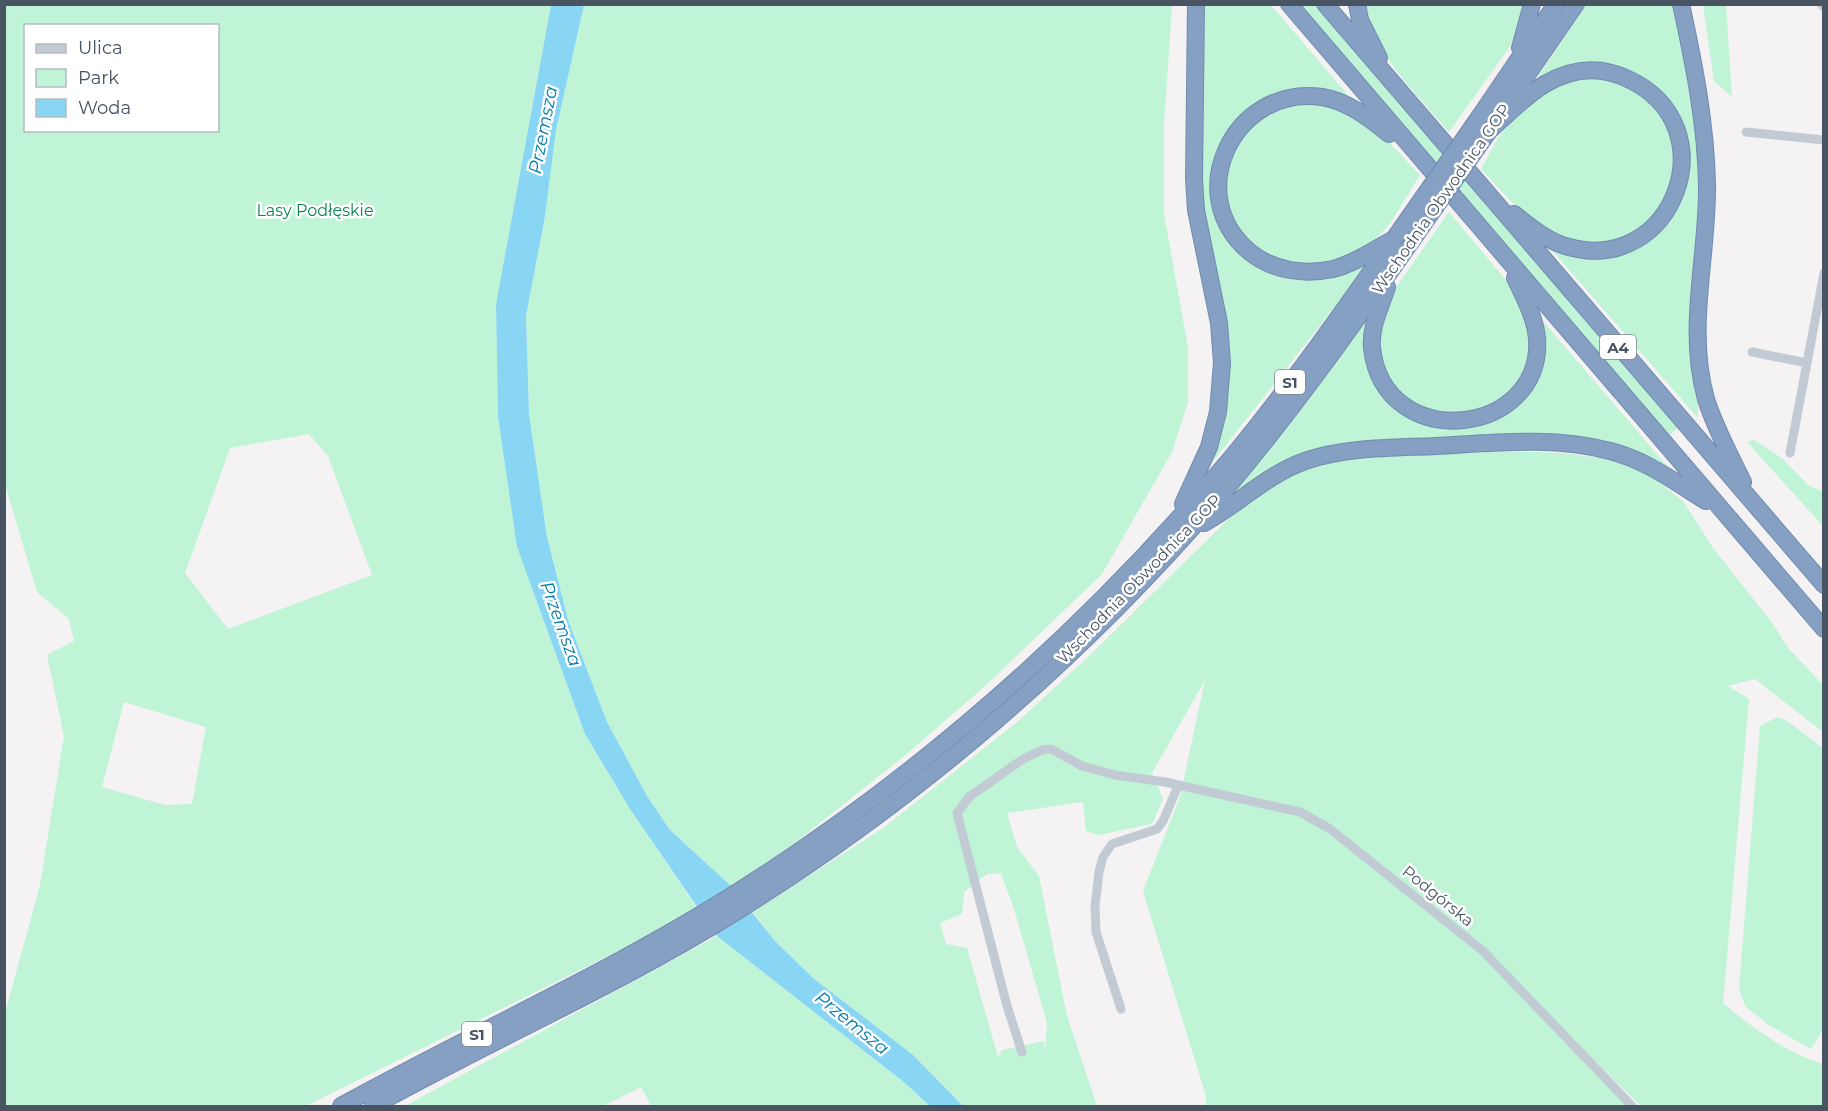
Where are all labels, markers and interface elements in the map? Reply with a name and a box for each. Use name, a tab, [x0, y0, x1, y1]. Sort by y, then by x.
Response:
legend	[24, 24, 219, 132]
text: Ulica	[78, 37, 123, 59]
text: Park	[78, 67, 119, 89]
water label: Przemsza	[524, 84, 562, 176]
text: Woda	[78, 97, 131, 119]
street label: Wschodnia Obwodnica GOP	[1368, 100, 1514, 298]
park label: Lasy Podłęskie	[256, 201, 374, 220]
road number: A4	[1600, 335, 1636, 359]
road number: S1	[1275, 370, 1305, 394]
street label: Wschodnia Obwodnica GOP	[1053, 490, 1225, 668]
water label: Przemsza	[535, 579, 587, 669]
street label: Podgórska	[1399, 861, 1477, 931]
water label: Przemsza	[811, 987, 893, 1059]
road number: S1	[462, 1022, 492, 1046]

